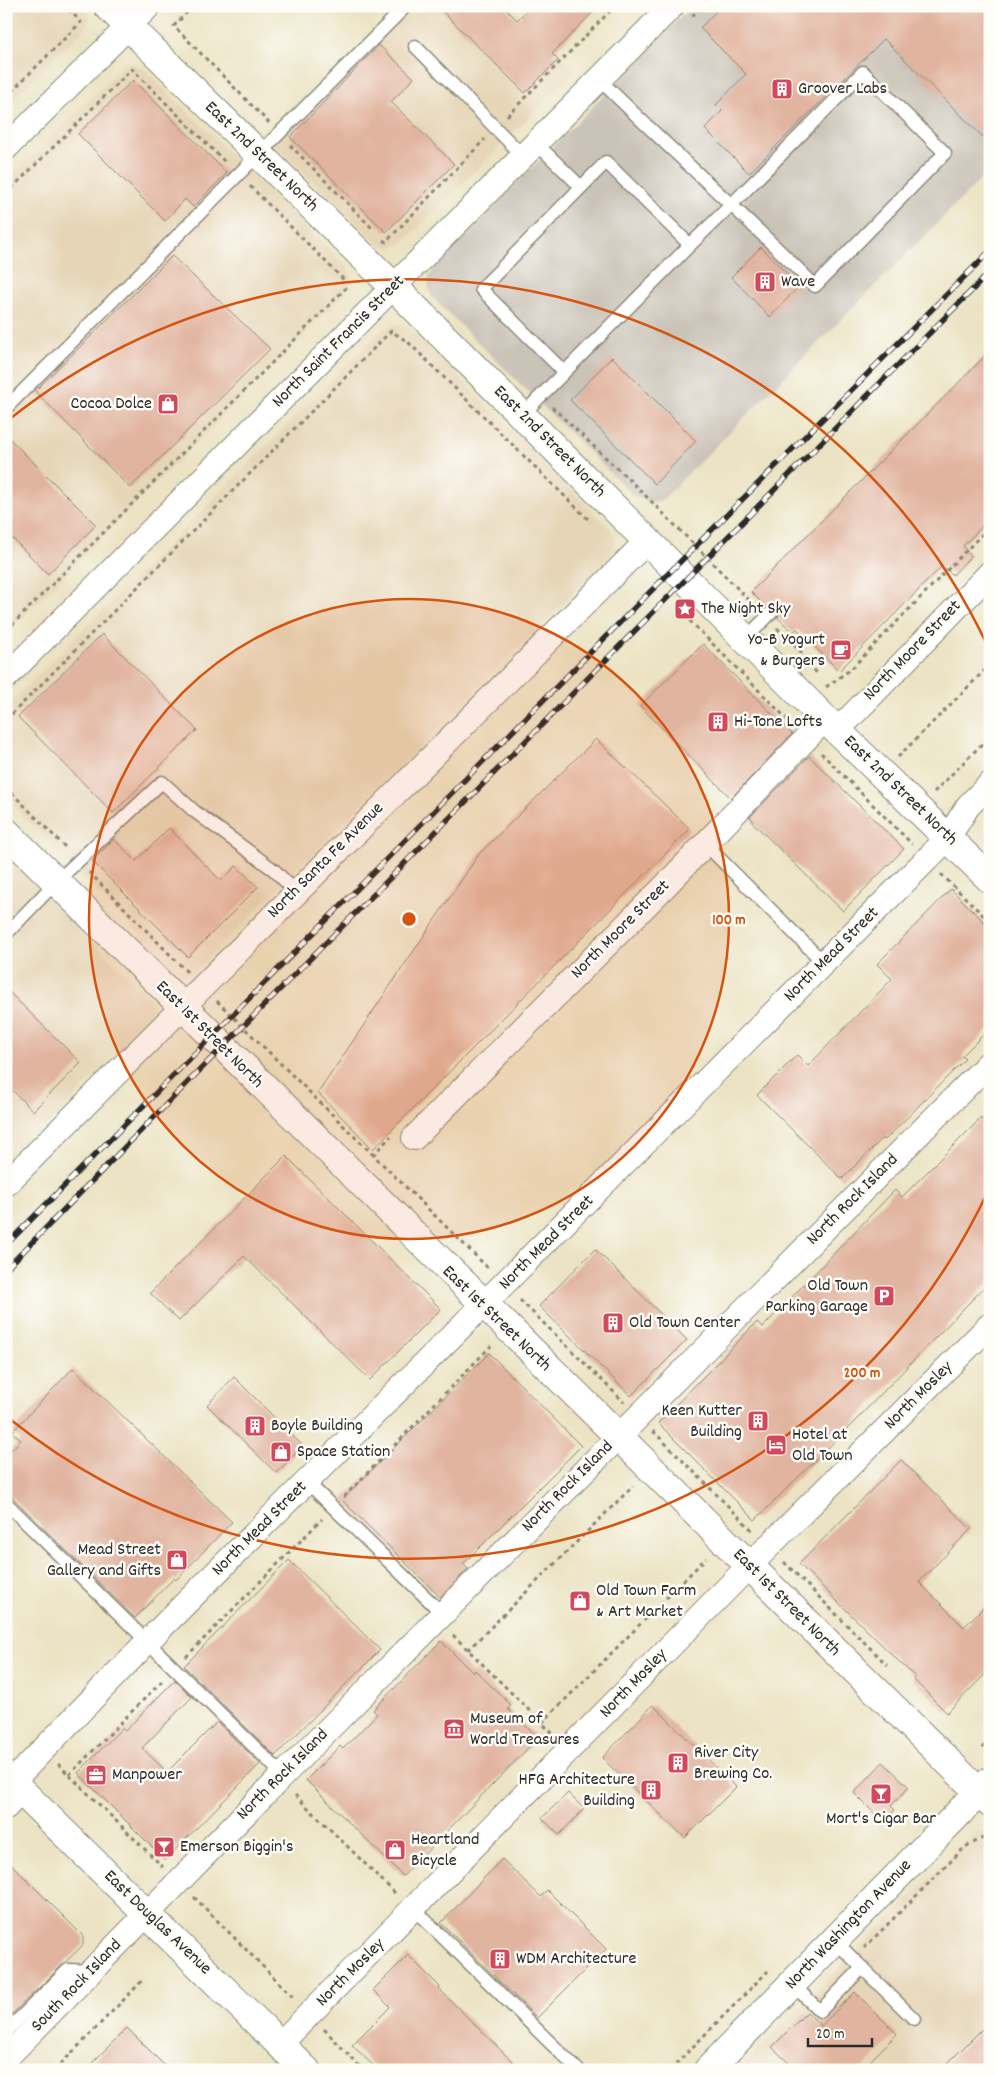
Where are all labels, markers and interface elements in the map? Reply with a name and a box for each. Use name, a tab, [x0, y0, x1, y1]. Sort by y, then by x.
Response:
building icon: Groover Labs	[770, 77, 794, 101]
place label: Groover Labs	[798, 77, 887, 102]
street label: East 2nd Street North	[198, 96, 324, 218]
street label: North Saint Francis Street	[267, 270, 411, 414]
building icon: Wave	[753, 270, 777, 294]
place label: Wave	[781, 270, 815, 295]
street label: East 2nd Street North	[487, 380, 611, 504]
place label: Cocoa Dolce	[71, 392, 152, 417]
shop icon: Cocoa Dolce	[156, 392, 180, 416]
street label: North Moore Street	[858, 595, 968, 707]
place icon: The Night Sky	[673, 597, 697, 621]
place label: The Night Sky	[701, 597, 791, 622]
place label: Yo-B Yogurt & Burgers	[748, 628, 825, 674]
cafe icon: Yo-B Yogurt & Burgers	[829, 638, 853, 662]
building icon: Hi-Tone Lofts	[706, 710, 730, 734]
place label: Hi-Tone Lofts	[734, 710, 823, 735]
street label: East 2nd Street North	[837, 730, 963, 852]
street label: North Santa Fe Avenue	[262, 797, 390, 925]
street label: North Moore Street	[566, 874, 677, 985]
street label: North Mead Street	[779, 901, 886, 1008]
centre of rings	[400, 910, 418, 928]
text: 100 m	[712, 910, 746, 932]
street label: East 1st Street North	[149, 975, 269, 1095]
street label: North Rock Island	[801, 1148, 905, 1252]
street label: North Mead Street	[494, 1189, 601, 1296]
street label: East 1st Street North	[436, 1260, 556, 1378]
place label: Old Town Parking Garage	[765, 1274, 868, 1320]
parking icon: Old Town Parking Garage	[872, 1284, 896, 1308]
building icon: Old Town Center	[601, 1311, 625, 1335]
place label: Old Town Center	[629, 1311, 740, 1336]
street label: North Mosley	[879, 1355, 960, 1436]
text: 200 m	[844, 1363, 880, 1385]
place label: Keen Kutter Building	[661, 1399, 742, 1445]
building icon: Keen Kutter Building	[746, 1409, 770, 1433]
building icon: Boyle Building	[243, 1414, 267, 1438]
place label: Boyle Building	[271, 1414, 363, 1439]
place label: Hotel at Old Town	[792, 1423, 853, 1469]
hotel icon: Hotel at Old Town	[764, 1433, 788, 1457]
street label: North Rock Island	[516, 1435, 620, 1539]
shop icon: Space Station	[269, 1440, 293, 1464]
place label: Space Station	[297, 1440, 390, 1465]
street label: North Mead Street	[207, 1475, 314, 1582]
place label: Mead Street Gallery and Gifts	[47, 1538, 161, 1584]
street label: East 1st Street North	[726, 1543, 846, 1663]
shop icon: Mead Street Gallery and Gifts	[165, 1548, 189, 1572]
place label: Old Town Farm & Art Market	[596, 1579, 696, 1625]
shop icon: Old Town Farm & Art Market	[568, 1589, 592, 1613]
street label: North Mosley	[594, 1643, 674, 1724]
place label: Museum of World Treasures	[470, 1707, 580, 1753]
museum icon: Museum of World Treasures	[442, 1717, 466, 1741]
street label: North Rock Island	[231, 1723, 335, 1827]
place label: River City Brewing Co.	[694, 1741, 772, 1787]
building icon: River City Brewing Co.	[666, 1751, 690, 1775]
office icon: Manpower	[84, 1763, 108, 1787]
place label: Manpower	[112, 1763, 182, 1788]
place label: HFG Architecture Building	[518, 1768, 635, 1814]
building icon: HFG Architecture Building	[639, 1778, 663, 1802]
bar icon: Mort's Cigar Bar	[869, 1782, 893, 1806]
place label: Mort's Cigar Bar	[826, 1807, 936, 1832]
place label: Heartland Bicycle	[411, 1828, 479, 1874]
bar icon: Emerson Biggin's	[152, 1835, 176, 1859]
place label: Emerson Biggin's	[180, 1835, 294, 1860]
shop icon: Heartland Bicycle	[383, 1838, 407, 1862]
street label: North Washington Avenue	[780, 1854, 918, 1996]
street label: East Douglas Avenue	[97, 1865, 217, 1981]
street label: North Mosley	[311, 1932, 392, 2013]
street label: South Rock Island	[26, 1934, 128, 2038]
building icon: WDM Architecture	[488, 1947, 512, 1971]
place label: WDM Architecture	[516, 1947, 636, 1972]
scale bar	[808, 2016, 872, 2048]
text: 20 m	[816, 2024, 844, 2046]

